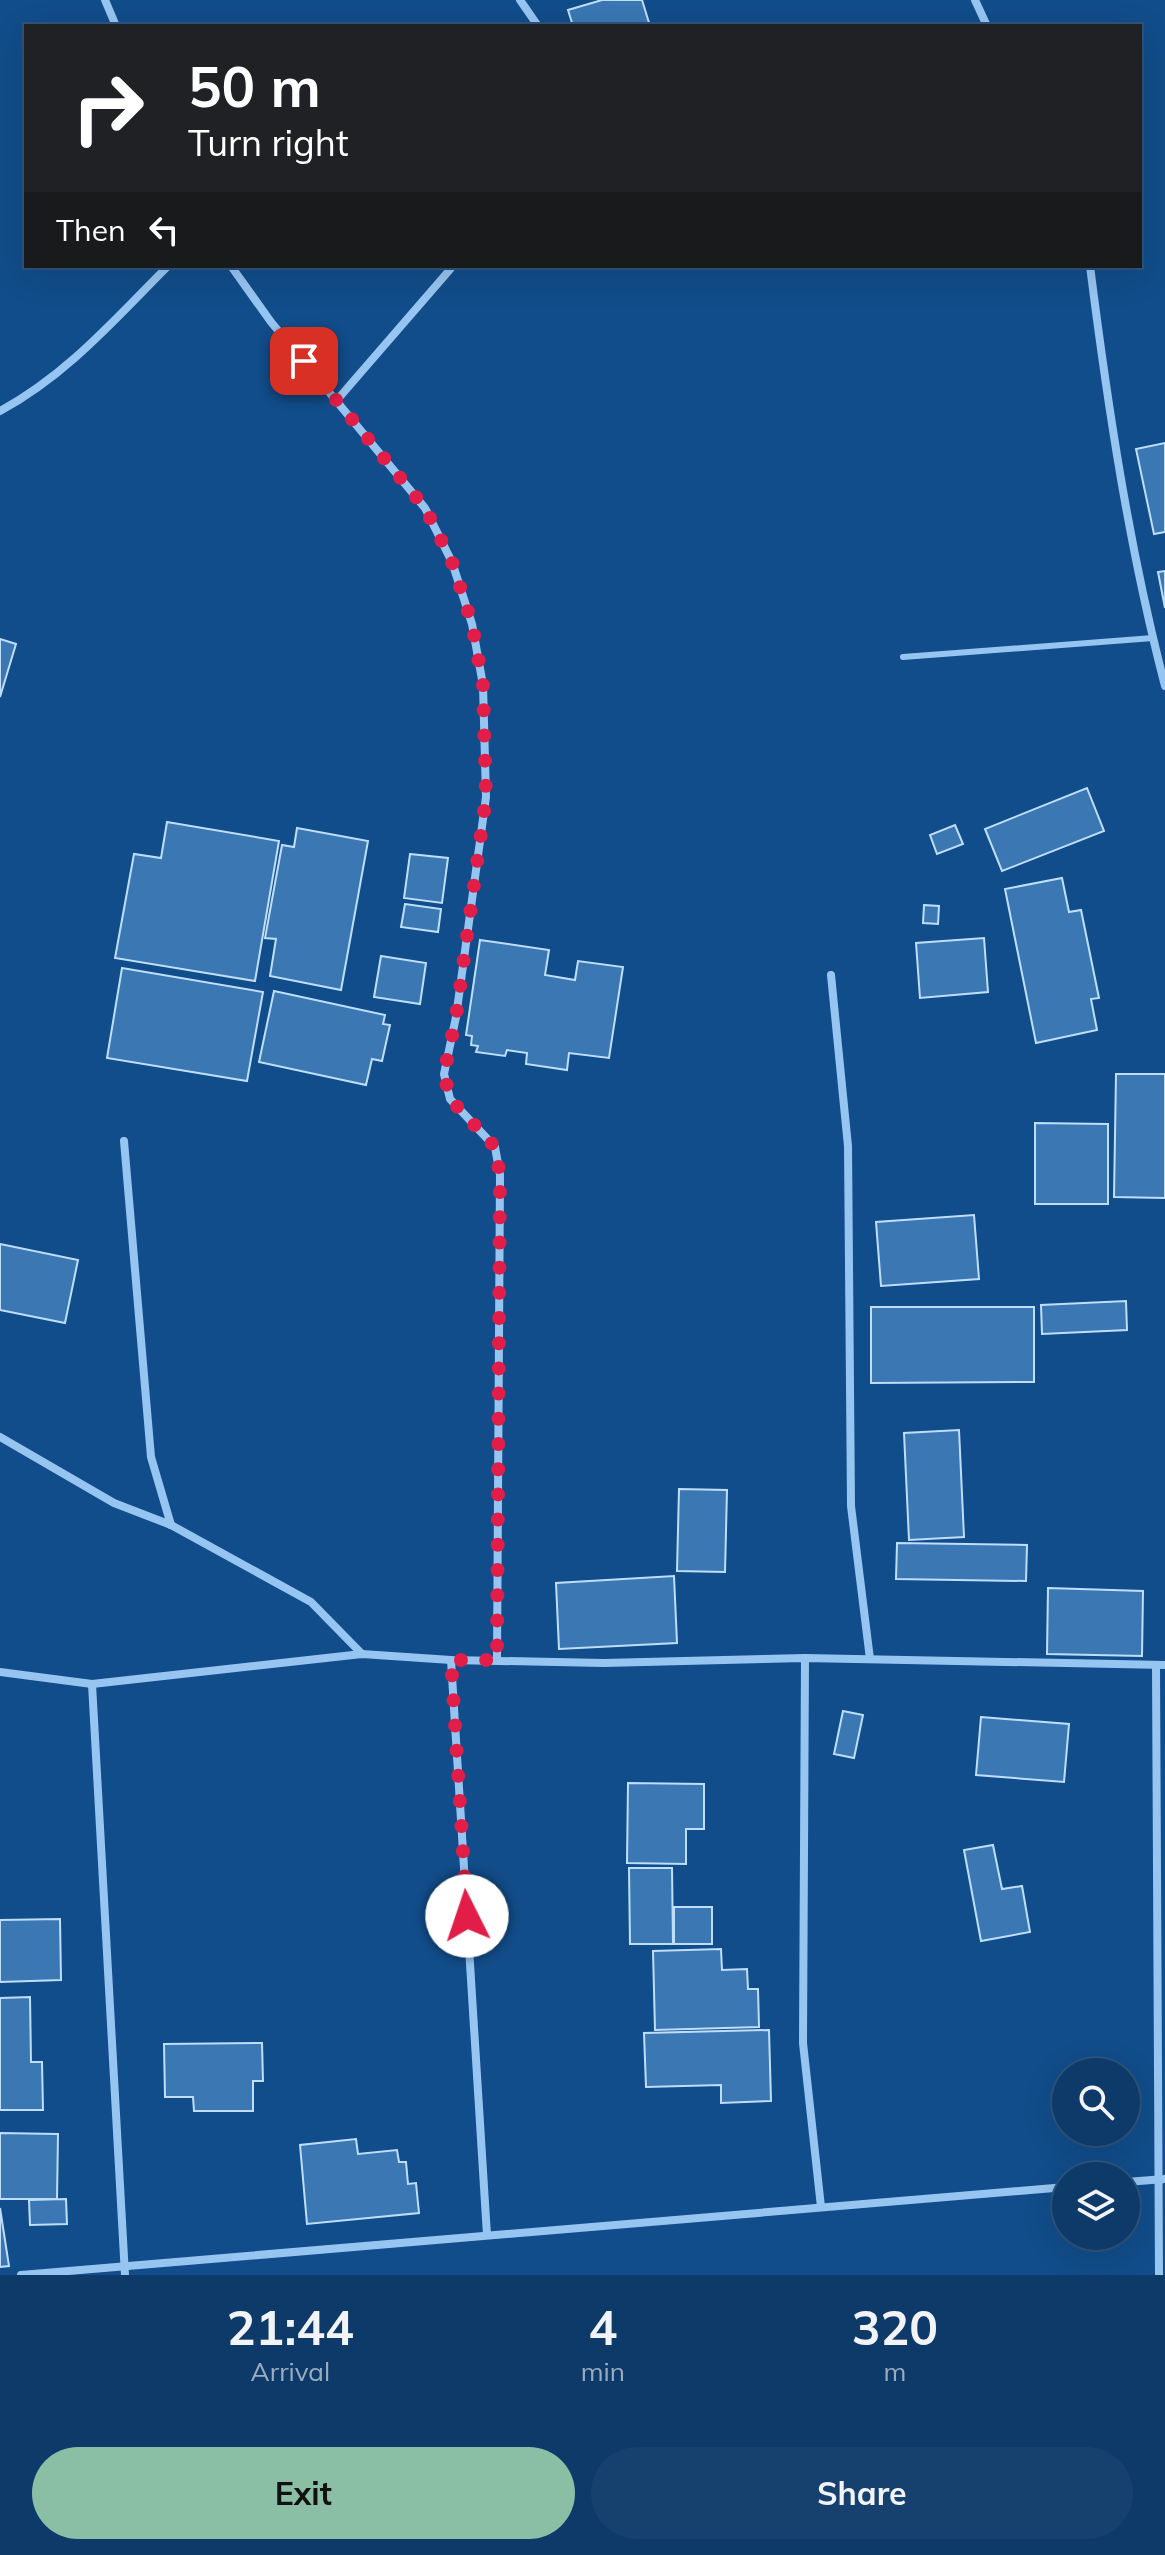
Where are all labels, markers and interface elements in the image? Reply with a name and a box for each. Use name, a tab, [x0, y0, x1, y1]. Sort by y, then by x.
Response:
text: 50 m	[188, 51, 321, 121]
icon: right	[56, 56, 160, 160]
text: Turn right	[188, 120, 349, 165]
icon: left	[142, 208, 186, 252]
text: Then	[56, 211, 126, 249]
pin	[270, 327, 338, 395]
icon: arrive	[282, 339, 326, 383]
position arrow	[425, 1874, 509, 1958]
map controls	[1052, 2058, 1140, 2250]
button: search	[1052, 2058, 1140, 2146]
button: layers	[1052, 2162, 1140, 2250]
text: 21:44	[227, 2297, 354, 2357]
text: 4	[588, 2297, 617, 2357]
text: 320	[852, 2297, 938, 2357]
text: Arrival	[251, 2355, 330, 2388]
text: min	[581, 2355, 625, 2388]
text: m	[884, 2355, 906, 2388]
button: Exit	[32, 2447, 575, 2539]
button: Share	[591, 2447, 1133, 2539]

